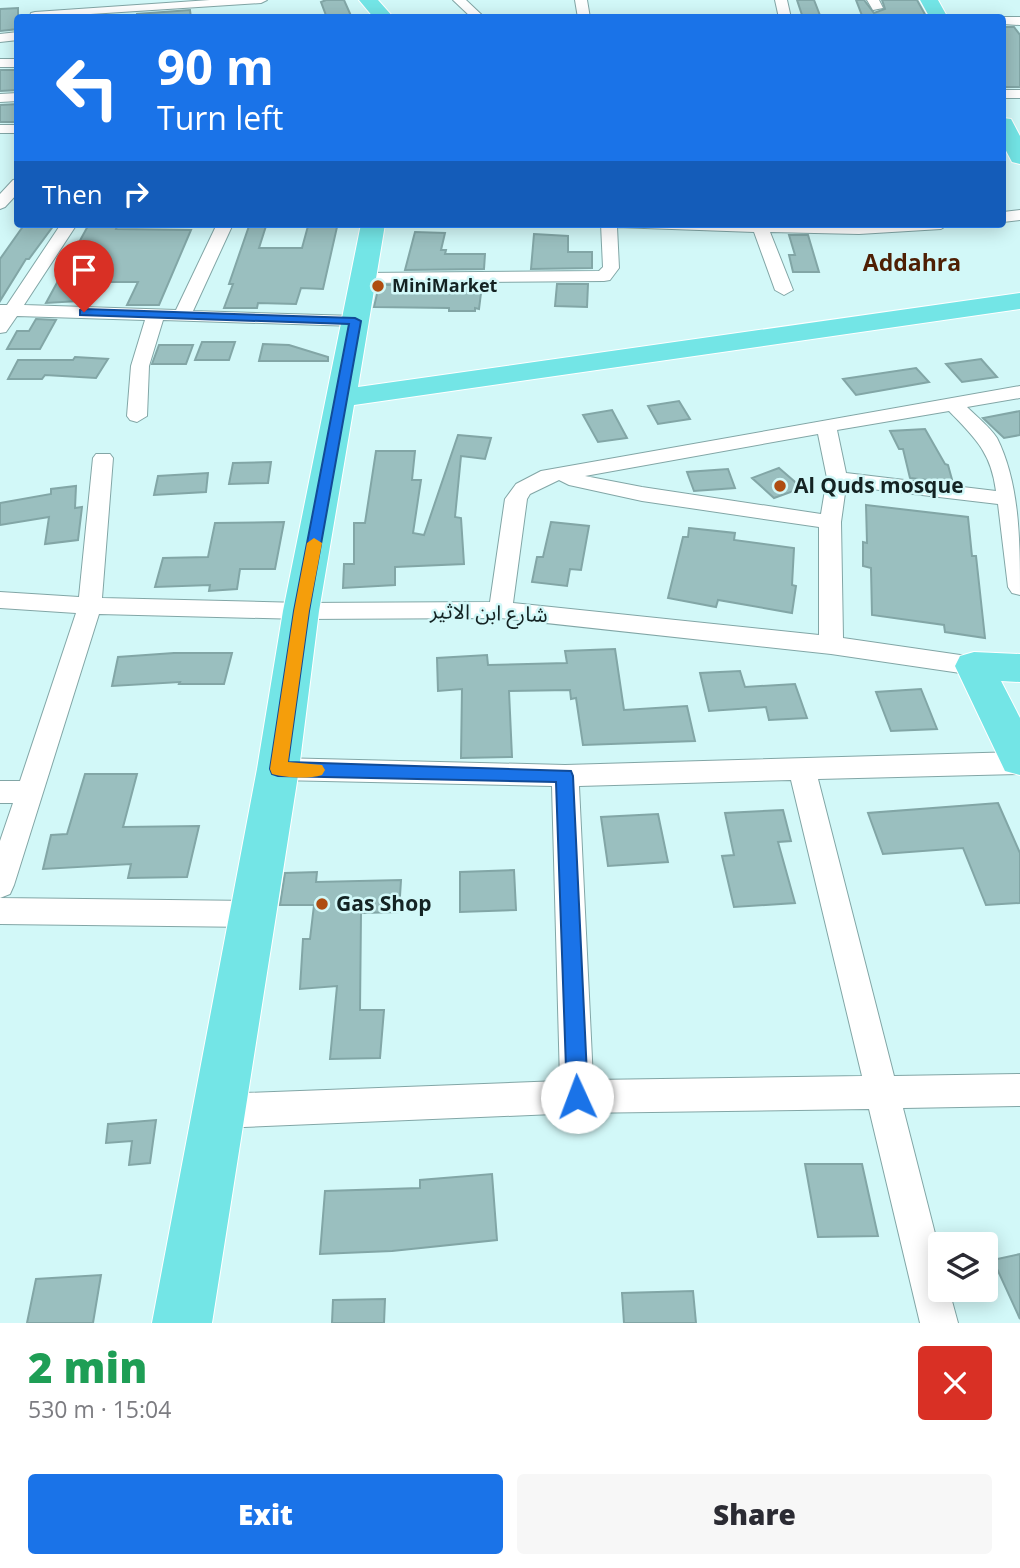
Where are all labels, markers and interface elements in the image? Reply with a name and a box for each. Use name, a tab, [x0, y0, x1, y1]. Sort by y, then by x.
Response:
text: 90 m	[157, 33, 274, 99]
icon: left	[42, 42, 133, 133]
text: Turn left	[157, 96, 283, 139]
icon: right	[117, 175, 155, 213]
text: Then	[42, 176, 103, 212]
pin	[54, 240, 114, 312]
district label: Addahra	[863, 246, 961, 278]
icon: arrive	[65, 251, 103, 289]
place label: MiniMarket	[392, 273, 498, 297]
marker: MiniMarket	[370, 278, 386, 294]
place label: Al Quds mosque	[794, 471, 964, 499]
marker: Al Quds mosque	[772, 478, 788, 494]
street label: شارع ابن الاثير	[429, 596, 548, 630]
place label: Gas Shop	[336, 889, 431, 917]
marker: Gas Shop	[314, 896, 330, 912]
position arrow	[540, 1060, 614, 1134]
map controls	[928, 1232, 998, 1302]
button: layers	[928, 1232, 998, 1302]
text: 2 min	[28, 1338, 147, 1395]
button: close	[918, 1346, 992, 1420]
text: 530 m · 15:04	[28, 1393, 171, 1425]
button: Exit	[28, 1474, 503, 1554]
button: Share	[517, 1474, 992, 1554]

